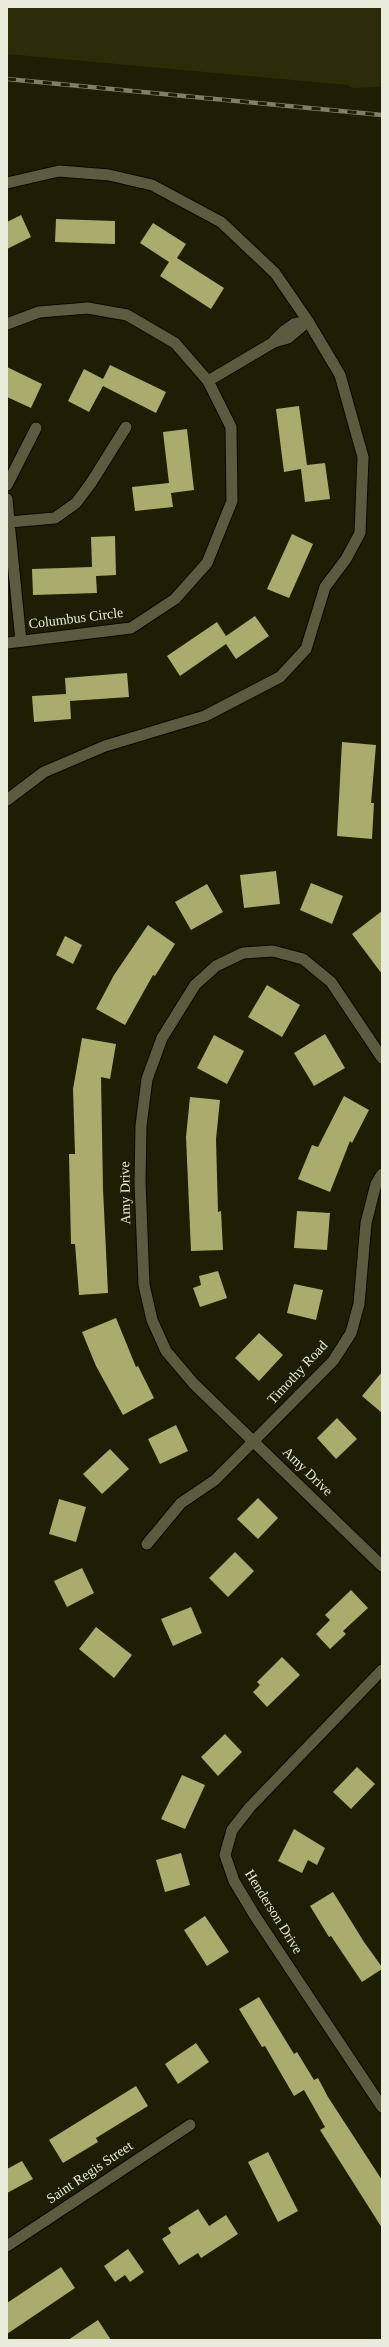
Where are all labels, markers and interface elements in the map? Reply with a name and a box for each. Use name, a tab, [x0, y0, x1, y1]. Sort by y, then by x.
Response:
street label: Columbus Circle	[28, 605, 124, 633]
street label: Amy Drive	[117, 1161, 135, 1225]
street label: Timothy Road	[264, 1338, 332, 1408]
street label: Amy Drive	[278, 1444, 336, 1500]
street label: Henderson Drive	[240, 1867, 306, 1957]
street label: Saint Regis Street	[44, 2138, 136, 2208]

